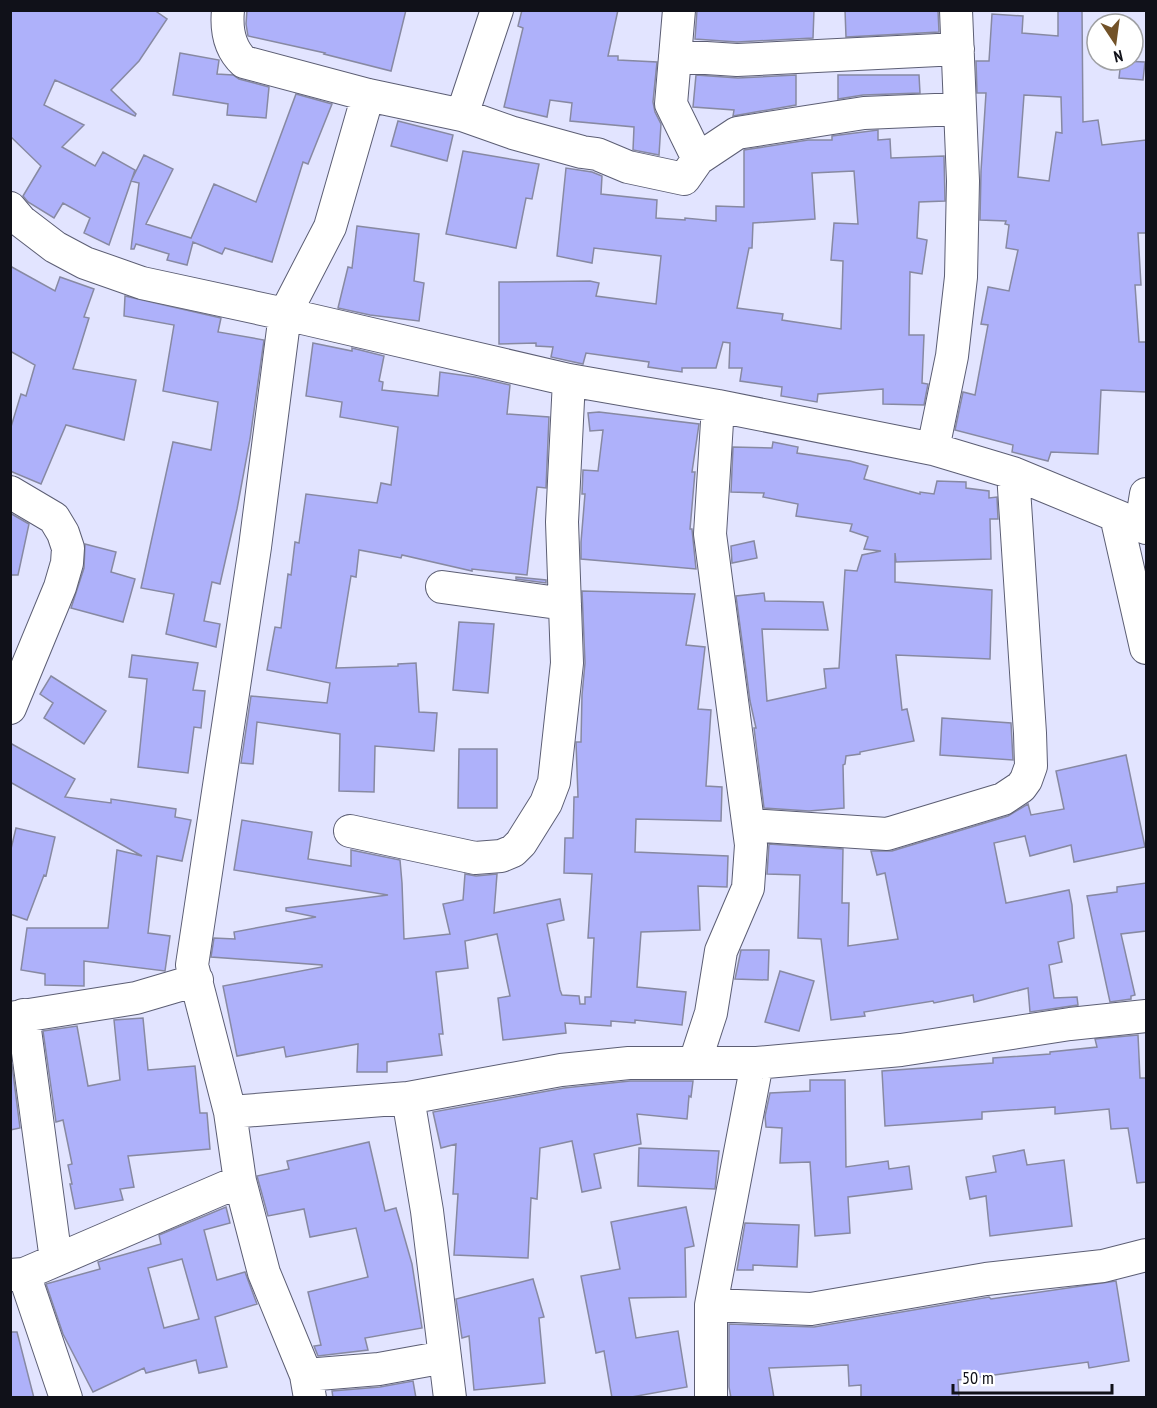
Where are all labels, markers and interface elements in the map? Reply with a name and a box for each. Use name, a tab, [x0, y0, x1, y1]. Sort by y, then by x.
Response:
north arrow	[1085, 12, 1145, 72]
text: N	[1112, 46, 1125, 67]
scale bar	[953, 1357, 1112, 1395]
text: 50 m	[962, 1366, 994, 1389]

